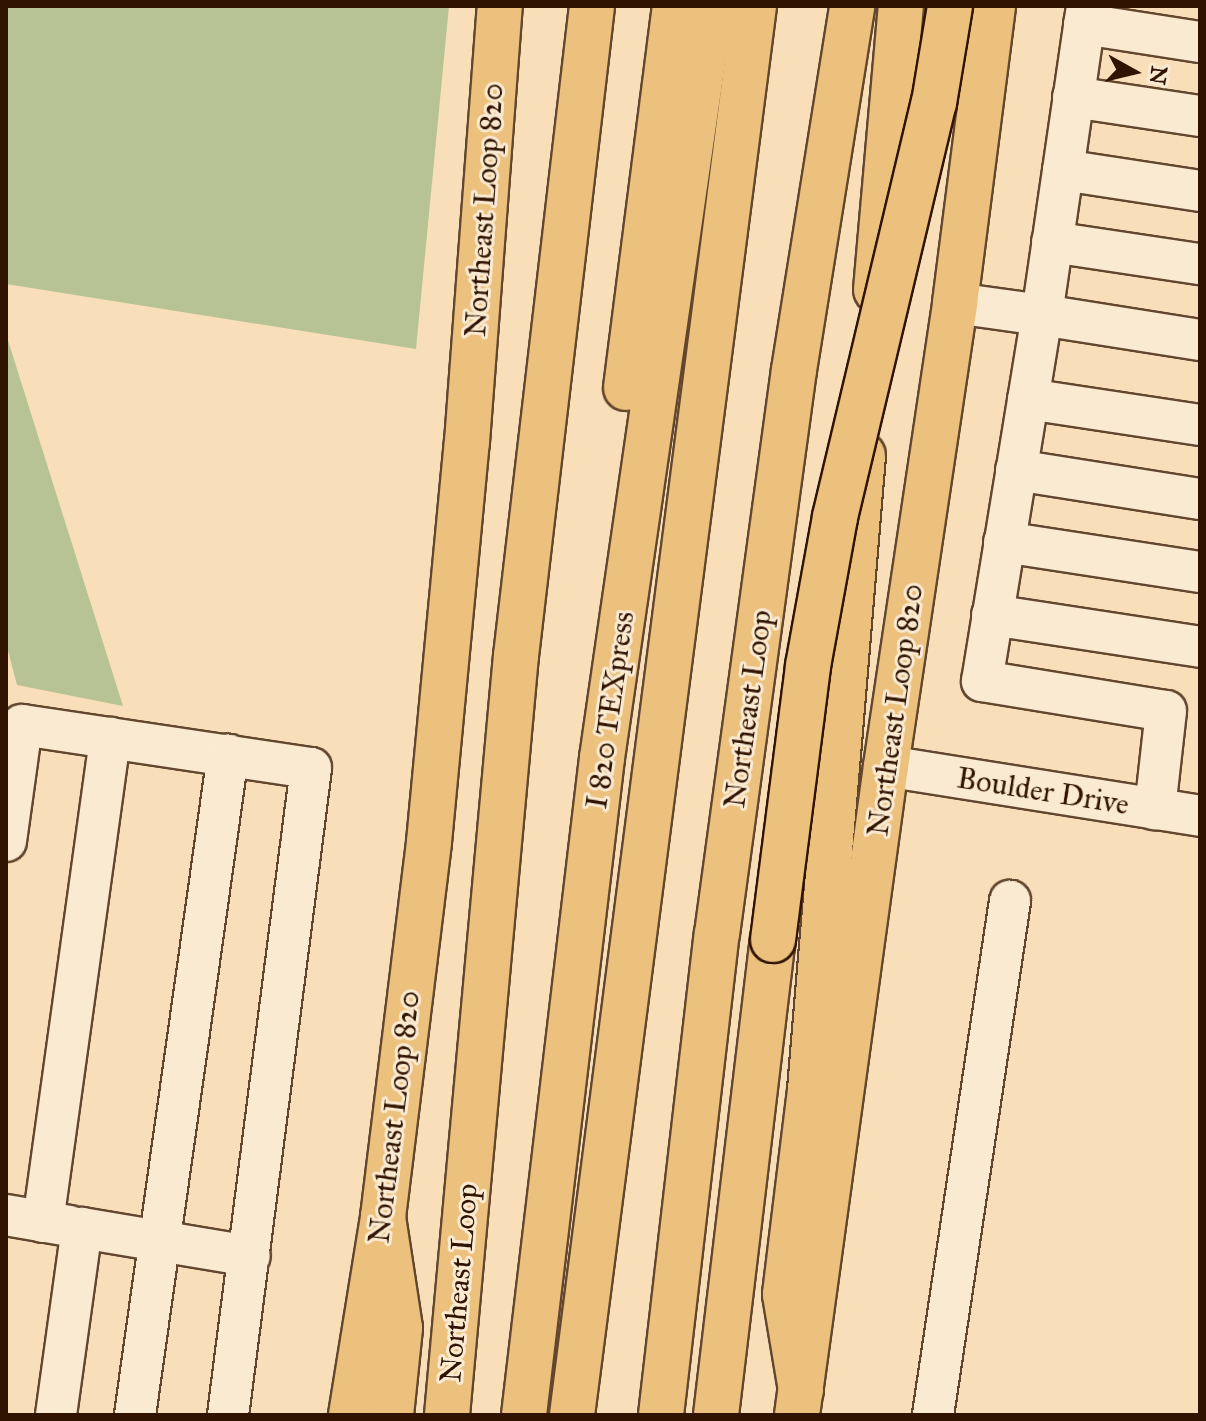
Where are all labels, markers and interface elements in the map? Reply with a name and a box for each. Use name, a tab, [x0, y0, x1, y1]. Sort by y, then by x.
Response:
north arrow	[1094, 32, 1174, 112]
text: N	[1144, 64, 1173, 87]
street label: Northeast Loop 820	[457, 82, 511, 338]
street label: Northeast Loop 820	[859, 582, 931, 838]
street label: Northeast Loop	[716, 608, 780, 810]
street label: I 820 TEXpress	[578, 609, 642, 811]
street label: Boulder Drive	[954, 760, 1132, 822]
street label: Northeast Loop 820	[361, 989, 427, 1245]
street label: Northeast Loop	[432, 1182, 486, 1384]

